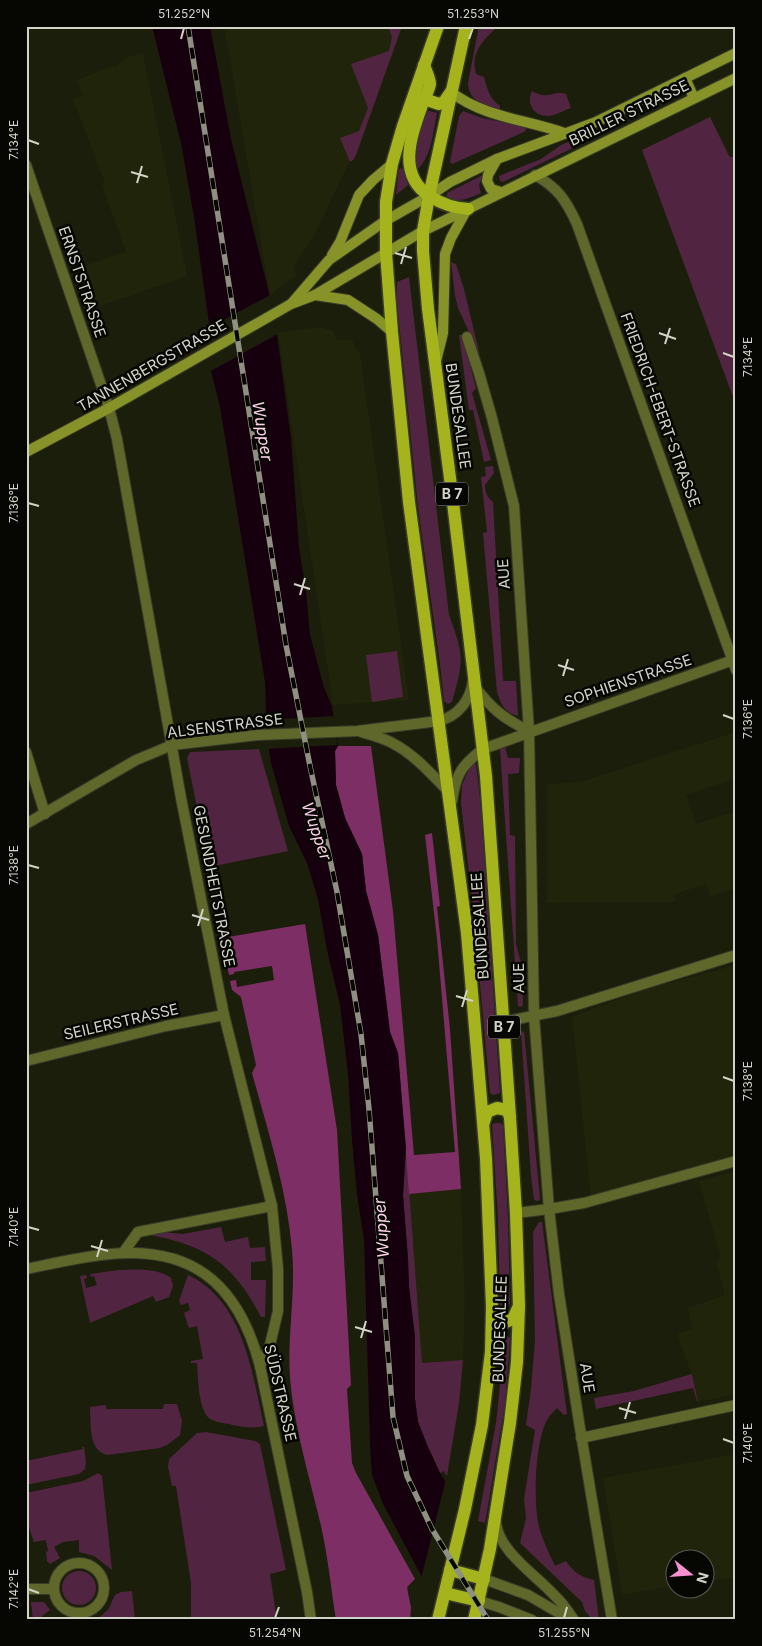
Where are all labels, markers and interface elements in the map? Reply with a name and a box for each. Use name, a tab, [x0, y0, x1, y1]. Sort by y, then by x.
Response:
text: 51.252°N	[158, 6, 210, 21]
text: 51.253°N	[447, 6, 499, 21]
street label: BRILLER STRASSE	[566, 75, 692, 150]
text: 7.134°E	[6, 120, 21, 160]
street label: ERNSTSTRASSE	[54, 223, 110, 340]
street label: FRIEDRICH-EBERT-STRASSE	[616, 310, 705, 510]
street label: TANNENBERGSTRASSE	[74, 315, 230, 416]
text: 7.134°E	[740, 337, 755, 377]
street label: BUNDESALLEE	[442, 362, 475, 470]
water label: Wupper	[248, 400, 278, 463]
road number: B 7	[436, 482, 468, 506]
text: 7.136°E	[6, 483, 21, 523]
street label: AUE	[493, 558, 514, 590]
street label: SOPHIENSTRASSE	[562, 650, 694, 711]
text: 7.136°E	[740, 699, 755, 739]
street label: ALSENSTRASSE	[166, 709, 284, 742]
water label: Wupper	[298, 799, 337, 864]
street label: GESUNDHEITSTRASSE	[189, 803, 240, 968]
text: 7.138°E	[6, 845, 21, 885]
street label: BUNDESALLEE	[466, 872, 493, 980]
street label: AUE	[509, 963, 528, 993]
street label: SEILERSTRASSE	[62, 999, 180, 1044]
road number: B 7	[488, 1016, 520, 1038]
text: 7.138°E	[740, 1061, 755, 1101]
water label: Wupper	[369, 1196, 393, 1259]
text: 7.140°E	[6, 1207, 21, 1247]
street label: BUNDESALLEE	[488, 1275, 511, 1383]
street label: SÜDSTRASSE	[260, 1342, 301, 1443]
street label: AUE	[576, 1362, 599, 1394]
text: 7.140°E	[740, 1423, 755, 1463]
north arrow	[664, 1548, 714, 1598]
text: 7.142°E	[6, 1569, 21, 1609]
text: N	[693, 1570, 713, 1586]
text: 51.254°N	[249, 1625, 301, 1640]
text: 51.255°N	[538, 1625, 590, 1640]

